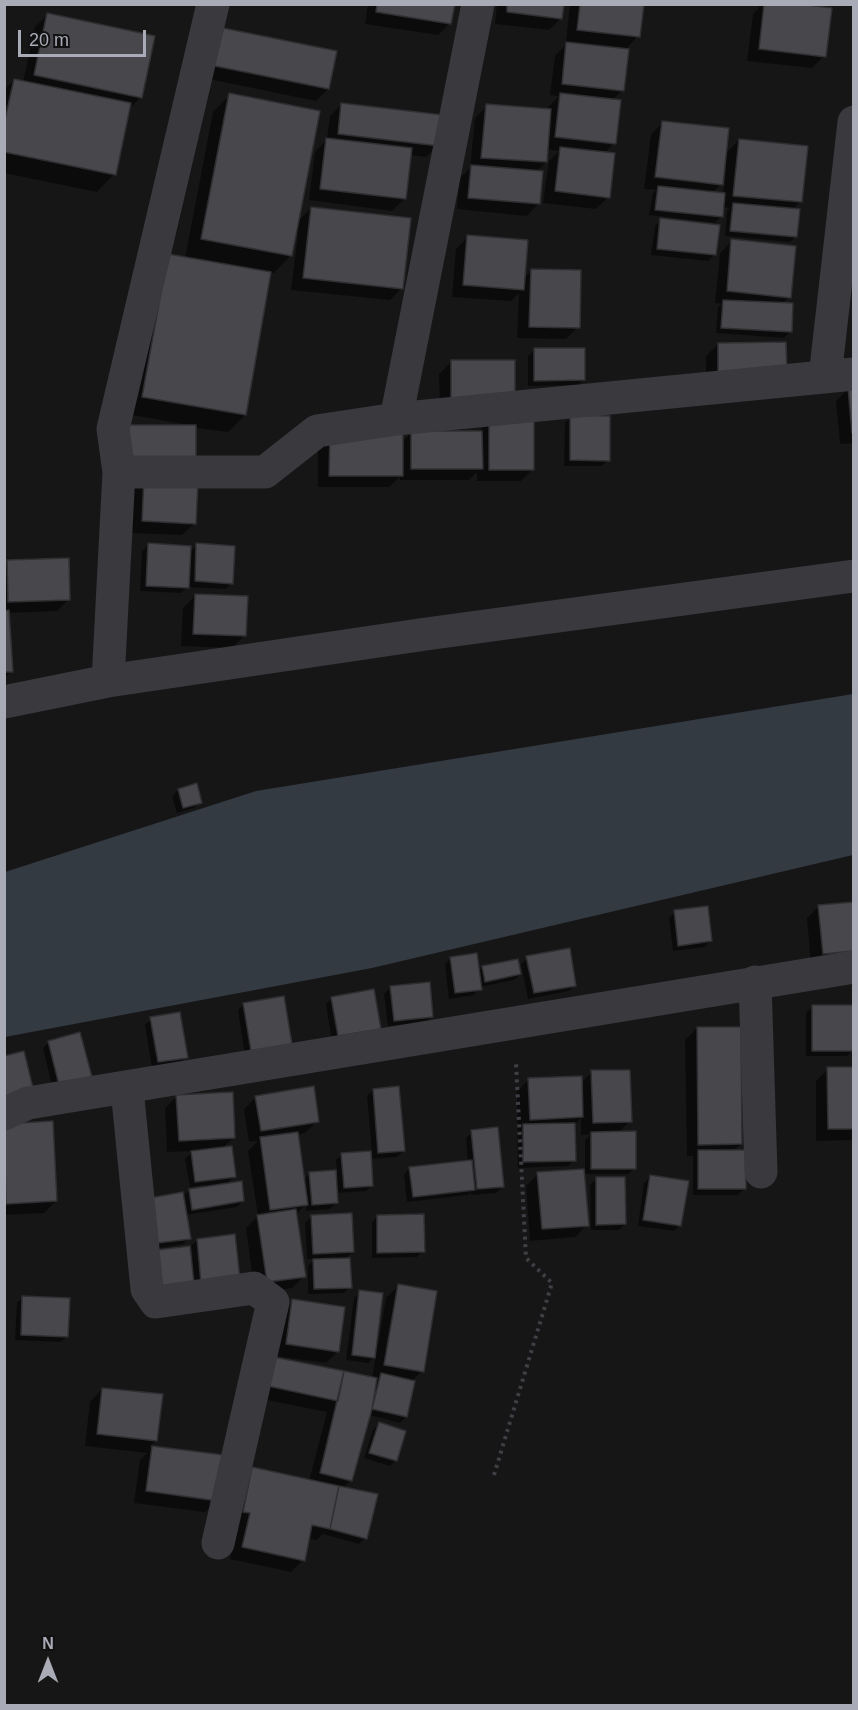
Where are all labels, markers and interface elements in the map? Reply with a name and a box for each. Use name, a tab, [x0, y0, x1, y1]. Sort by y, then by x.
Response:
scale bar	[21, 18, 148, 56]
text: 20 m	[29, 30, 69, 50]
north arrow	[18, 1632, 78, 1692]
text: N	[42, 1635, 54, 1652]

